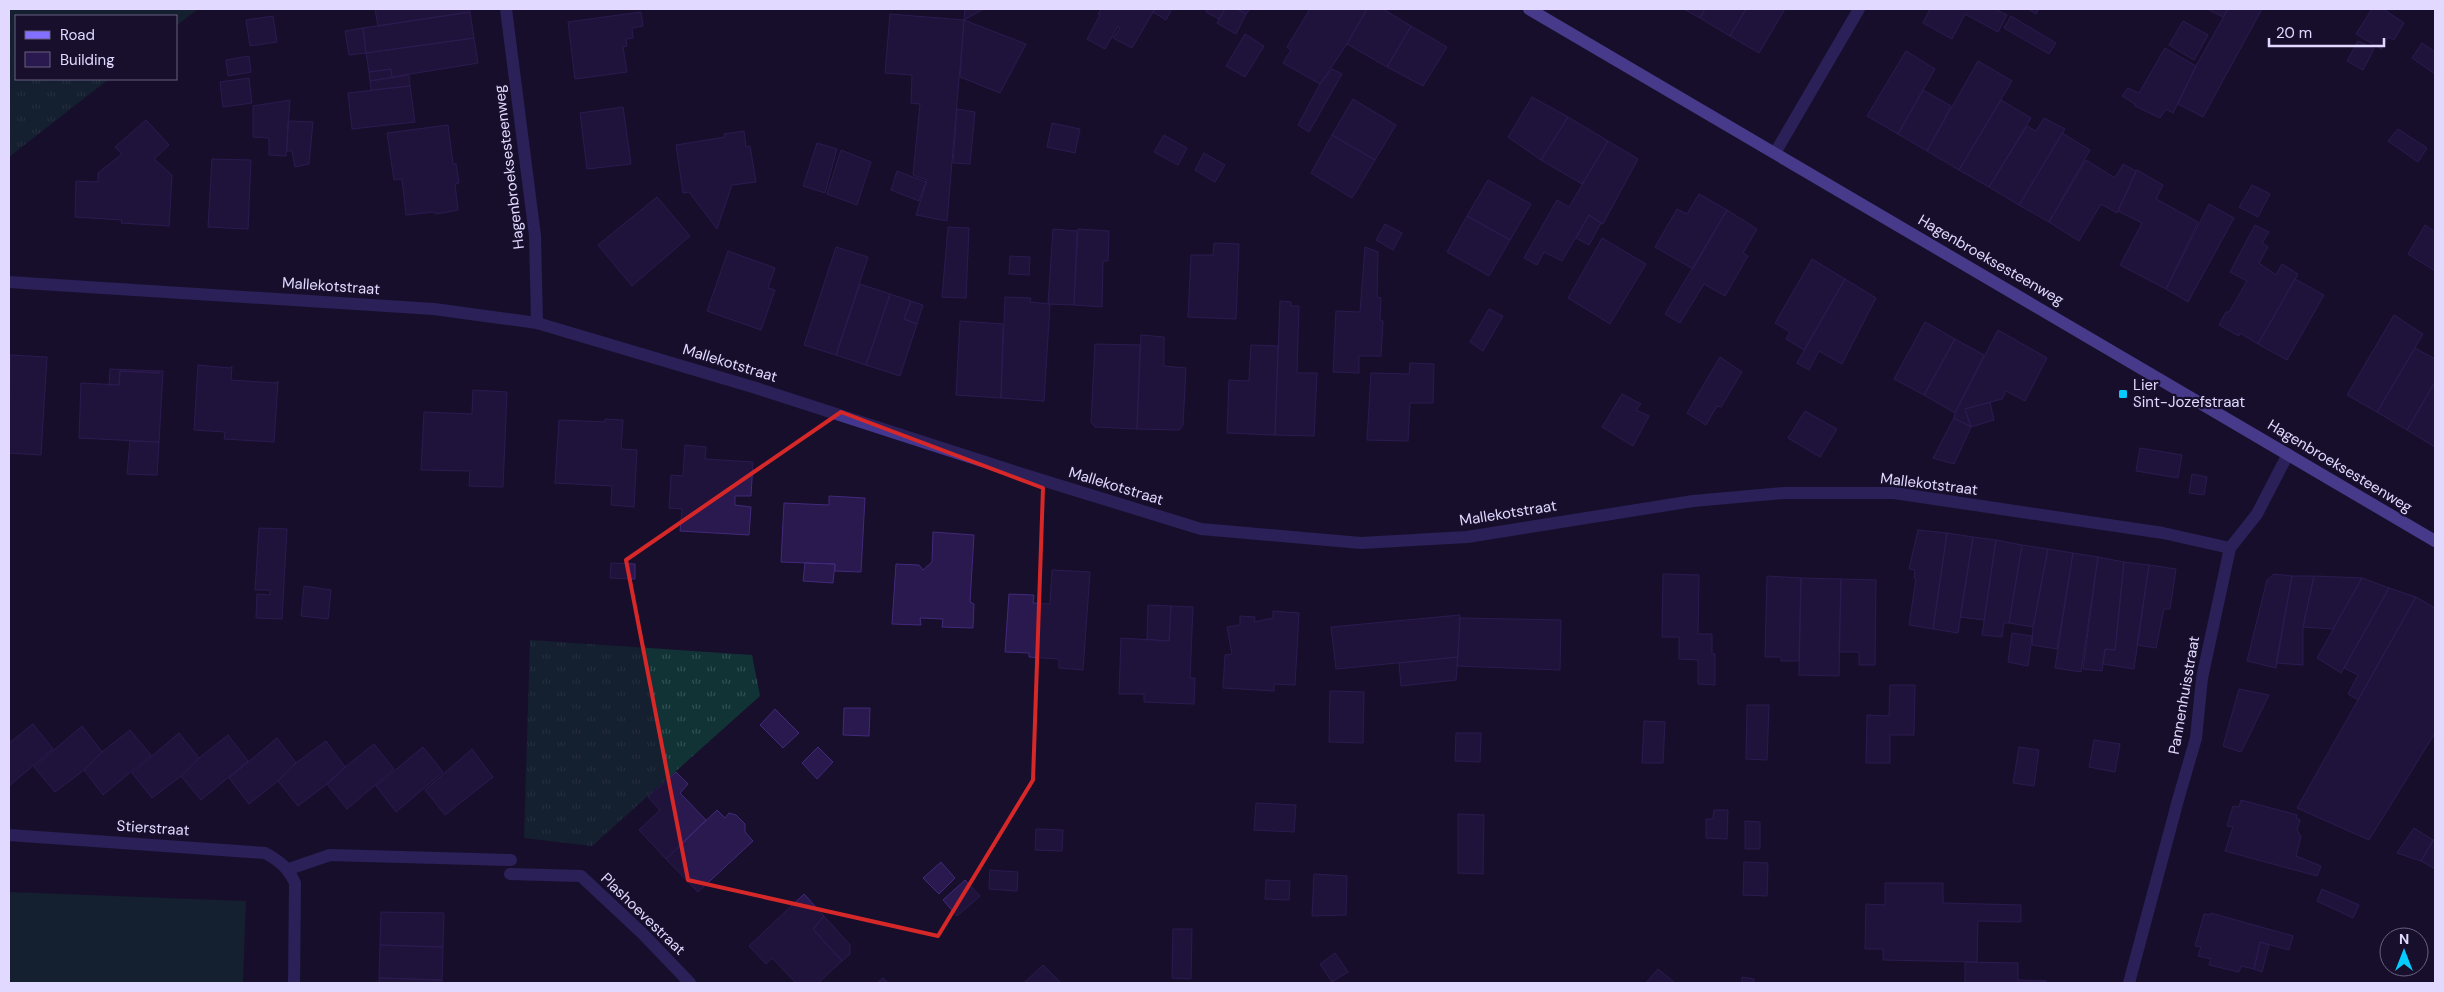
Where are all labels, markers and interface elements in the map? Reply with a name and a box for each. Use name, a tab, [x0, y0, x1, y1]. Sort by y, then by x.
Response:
legend	[15, 15, 178, 80]
scale bar	[2269, 15, 2384, 47]
text: 20 m	[2276, 23, 2312, 43]
text: Road	[60, 25, 95, 45]
text: Building	[60, 50, 115, 70]
street label: Hagenbroeksesteenweg	[489, 84, 529, 250]
street label: Hagenbroeksesteenweg	[1914, 210, 2068, 310]
street label: Mallekotstraat	[281, 273, 381, 299]
street label: Mallekotstraat	[680, 339, 780, 387]
place label: Lier Sint-Jozefstraat	[2133, 375, 2245, 412]
marker: Lier Sint-Jozefstraat	[2117, 388, 2129, 400]
street label: Hagenbroeksesteenweg	[2264, 415, 2416, 517]
street label: Mallekotstraat	[1066, 462, 1166, 510]
street label: Mallekotstraat	[1879, 468, 1979, 500]
street label: Mallekotstraat	[1458, 495, 1558, 531]
street label: Pannenhuisstraat	[2164, 634, 2204, 756]
street label: Stierstraat	[116, 815, 190, 841]
street label: Plashoevestraat	[596, 869, 690, 960]
north arrow	[2379, 927, 2429, 977]
text: N	[2399, 930, 2409, 948]

